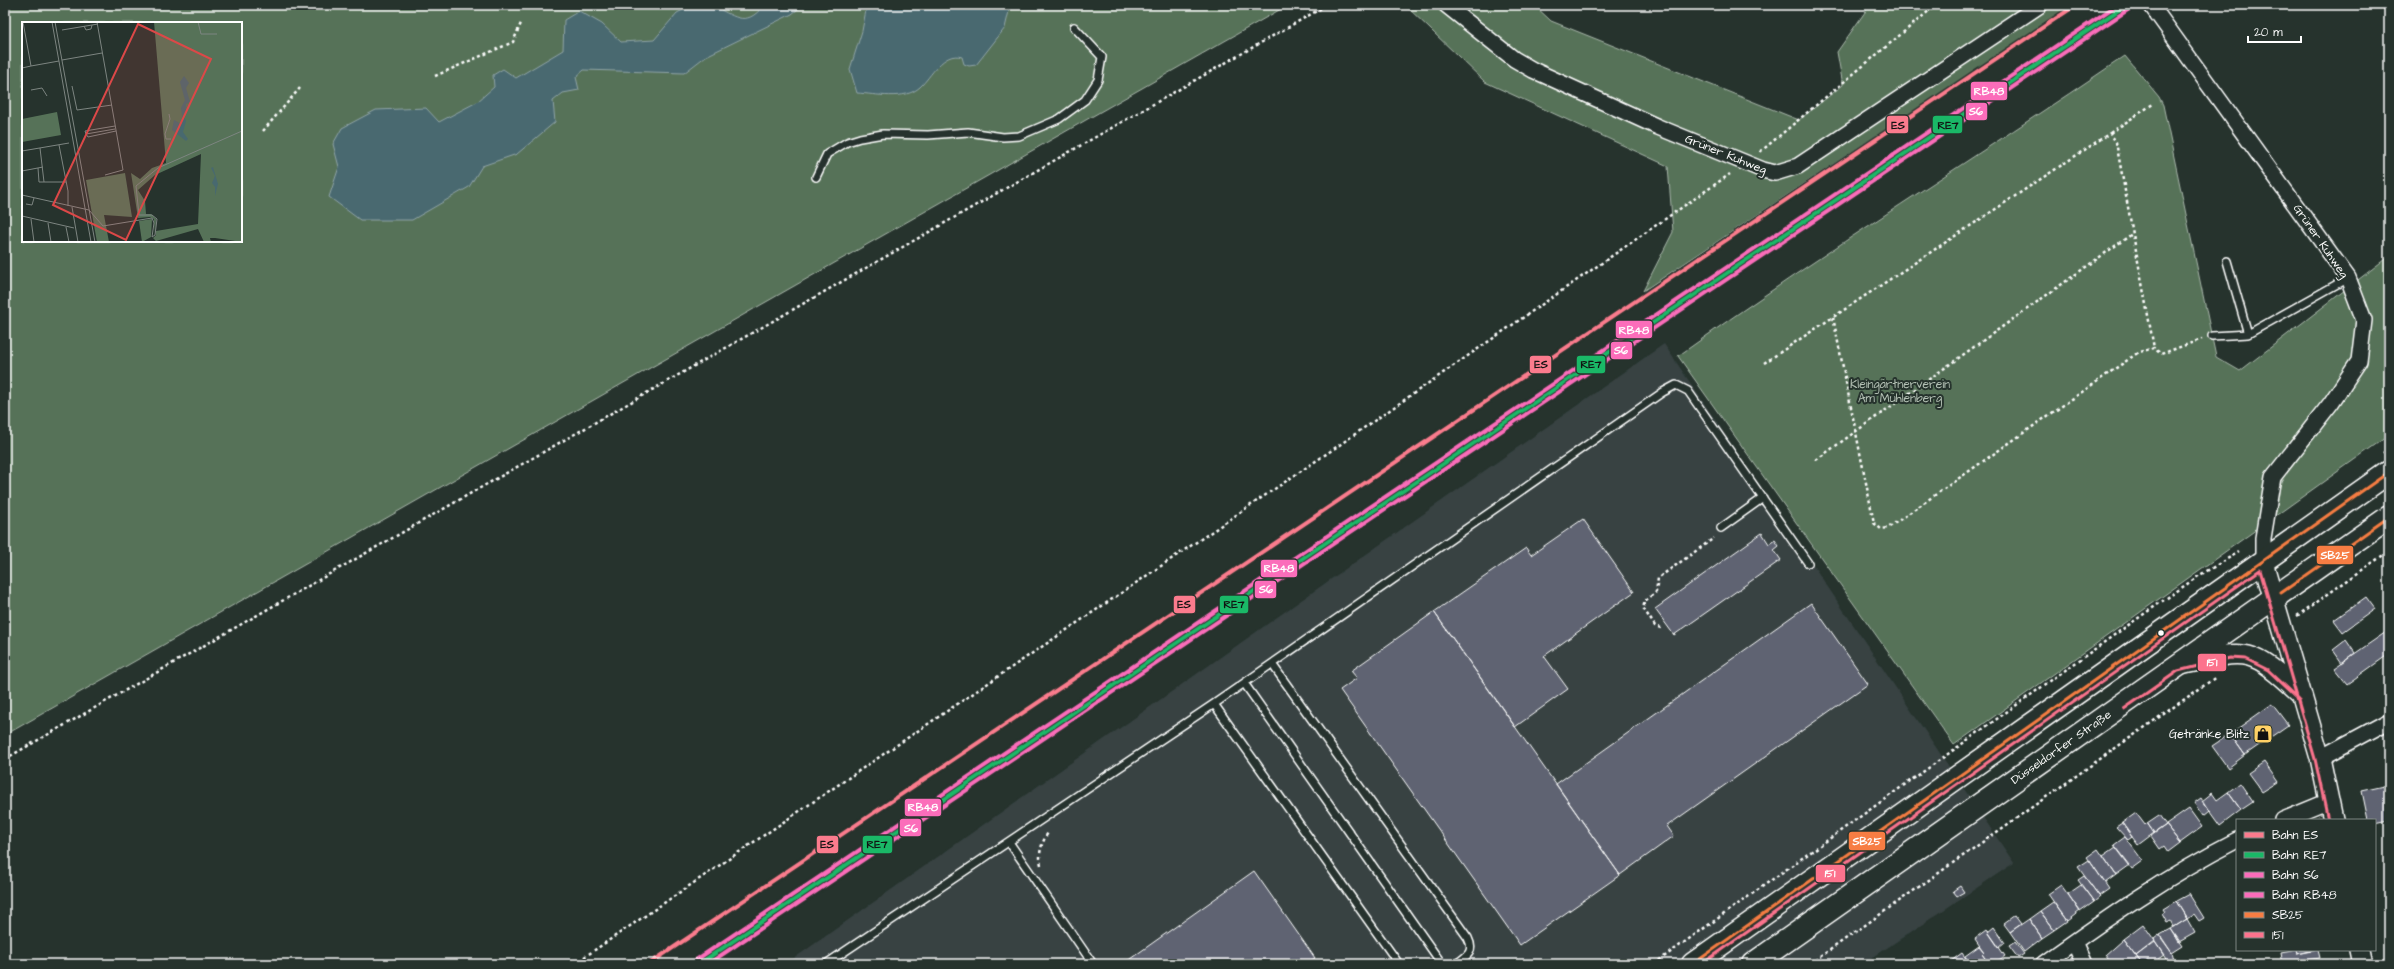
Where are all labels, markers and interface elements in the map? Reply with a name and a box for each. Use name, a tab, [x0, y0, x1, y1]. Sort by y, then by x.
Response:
scale bar	[2248, 18, 2301, 44]
inset map	[22, 22, 242, 242]
text: 20 m	[2254, 24, 2283, 41]
line badge: RB48	[1970, 81, 2008, 101]
text: RB48	[1974, 84, 2005, 99]
line badge: S6	[1965, 102, 1988, 121]
text: S6	[1968, 104, 1983, 119]
line badge: ES	[1886, 115, 1909, 134]
line badge: RE7	[1932, 115, 1963, 134]
text: ES	[1891, 118, 1905, 133]
text: RE7	[1937, 118, 1959, 133]
street label: Grüner Kuhweg	[1682, 130, 1769, 179]
street label: Grüner Kuhweg	[2288, 201, 2352, 282]
line badge: RB48	[1615, 320, 1653, 339]
text: RB48	[1619, 323, 1650, 338]
line badge: S6	[1610, 341, 1633, 360]
text: S6	[1613, 343, 1628, 358]
line badge: ES	[1529, 355, 1552, 374]
line badge: RE7	[1576, 355, 1606, 374]
text: ES	[1534, 357, 1548, 372]
text: RE7	[1580, 357, 1602, 372]
park label: Kleingärtnerverein Am Mühlenberg	[1850, 376, 1950, 408]
line badge: SB25	[2316, 545, 2354, 565]
text: SB25	[2320, 548, 2350, 563]
line badge: RB48	[1260, 559, 1298, 578]
text: RB48	[1264, 561, 1295, 576]
line badge: S6	[1254, 580, 1277, 599]
text: S6	[1258, 582, 1273, 597]
line badge: ES	[1173, 595, 1196, 614]
line badge: RE7	[1219, 595, 1249, 614]
text: ES	[1177, 597, 1191, 612]
text: RE7	[1223, 597, 1245, 612]
unlabelled marker	[2156, 628, 2166, 638]
line badge: 151	[2197, 653, 2227, 672]
text: 151	[2207, 655, 2218, 670]
street label: Düsseldorfer Straße	[2008, 706, 2115, 789]
shop icon: Getränke Blitz	[2252, 723, 2274, 745]
place label: Getränke Blitz	[2169, 726, 2249, 743]
line badge: RB48	[904, 798, 942, 817]
text: RB48	[908, 800, 939, 815]
line badge: S6	[899, 818, 922, 837]
legend	[2236, 819, 2376, 951]
text: S6	[903, 821, 918, 836]
text: Bahn ES	[2272, 827, 2318, 844]
line badge: SB25	[1848, 831, 1886, 851]
text: SB25	[1852, 834, 1882, 849]
line badge: ES	[816, 835, 839, 854]
line badge: RE7	[862, 835, 893, 854]
text: ES	[820, 837, 834, 852]
text: RE7	[866, 837, 888, 852]
text: Bahn RE7	[2272, 847, 2327, 864]
line badge: 151	[1815, 864, 1846, 883]
text: 151	[1825, 866, 1836, 881]
text: Bahn S6	[2272, 867, 2319, 884]
text: Bahn RB48	[2272, 887, 2337, 904]
text: SB25	[2272, 907, 2304, 924]
text: 151	[2272, 927, 2284, 944]

